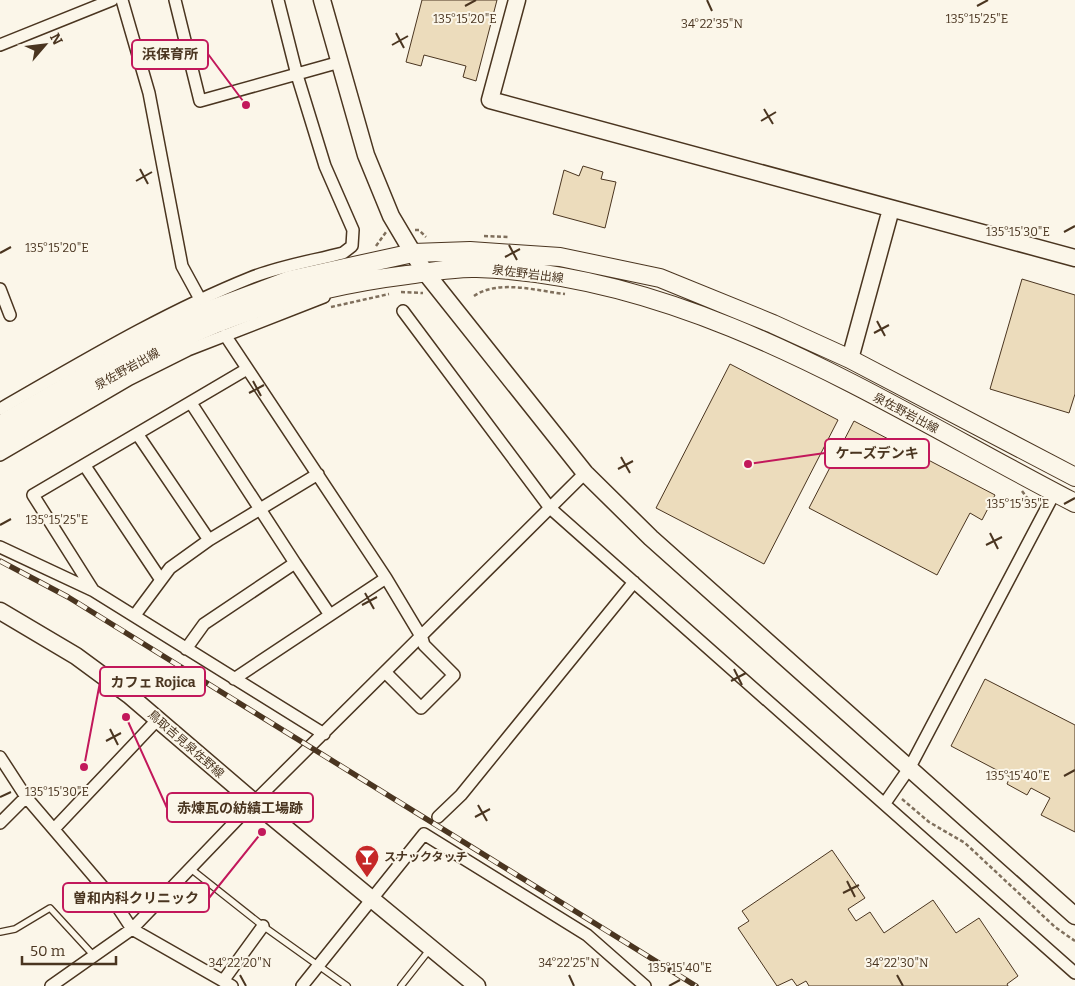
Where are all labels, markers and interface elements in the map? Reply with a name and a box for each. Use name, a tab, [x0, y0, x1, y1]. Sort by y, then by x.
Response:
text: 135°15'20"E	[433, 12, 497, 26]
text: 135°15'25"E	[946, 12, 1008, 26]
text: 34°22'35"N	[681, 17, 743, 31]
north arrow	[20, 20, 70, 70]
text: N	[46, 30, 66, 48]
callout: 浜保育所	[132, 40, 208, 69]
text: 浜保育所	[142, 46, 198, 63]
text: 135°15'30"E	[986, 225, 1050, 239]
text: 135°15'20"E	[25, 241, 89, 255]
street label: 泉佐野岩出線	[491, 263, 565, 285]
street label: 泉佐野岩出線	[92, 345, 162, 393]
street label: 泉佐野岩出線	[871, 390, 941, 436]
callout: ケーズデンキ	[825, 439, 929, 468]
text: ケーズデンキ	[835, 445, 919, 462]
text: 135°15'35"E	[987, 497, 1049, 511]
text: 135°15'25"E	[26, 513, 88, 527]
callout: カフェ Rojica	[100, 667, 205, 696]
text: カフェ Rojica	[110, 674, 196, 691]
street label: 鳥取吉見泉佐野線	[145, 707, 227, 781]
text: 135°15'40"E	[986, 769, 1050, 783]
text: 135°15'30"E	[25, 785, 89, 799]
callout: 赤煉瓦の紡績工場跡	[167, 793, 313, 822]
text: 赤煉瓦の紡績工場跡	[177, 800, 303, 817]
bar icon: スナックタッチ	[354, 844, 380, 878]
place label: スナックタッチ	[384, 850, 468, 864]
callout: 曽和内科クリニック	[63, 883, 209, 912]
text: 曽和内科クリニック	[73, 890, 199, 907]
scale bar	[22, 934, 116, 966]
text: 50 m	[30, 942, 66, 960]
text: 34°22'20"N	[209, 956, 272, 970]
text: 34°22'25"N	[538, 956, 600, 970]
text: 34°22'30"N	[865, 956, 929, 970]
text: 135°15'40"E	[648, 961, 712, 975]

